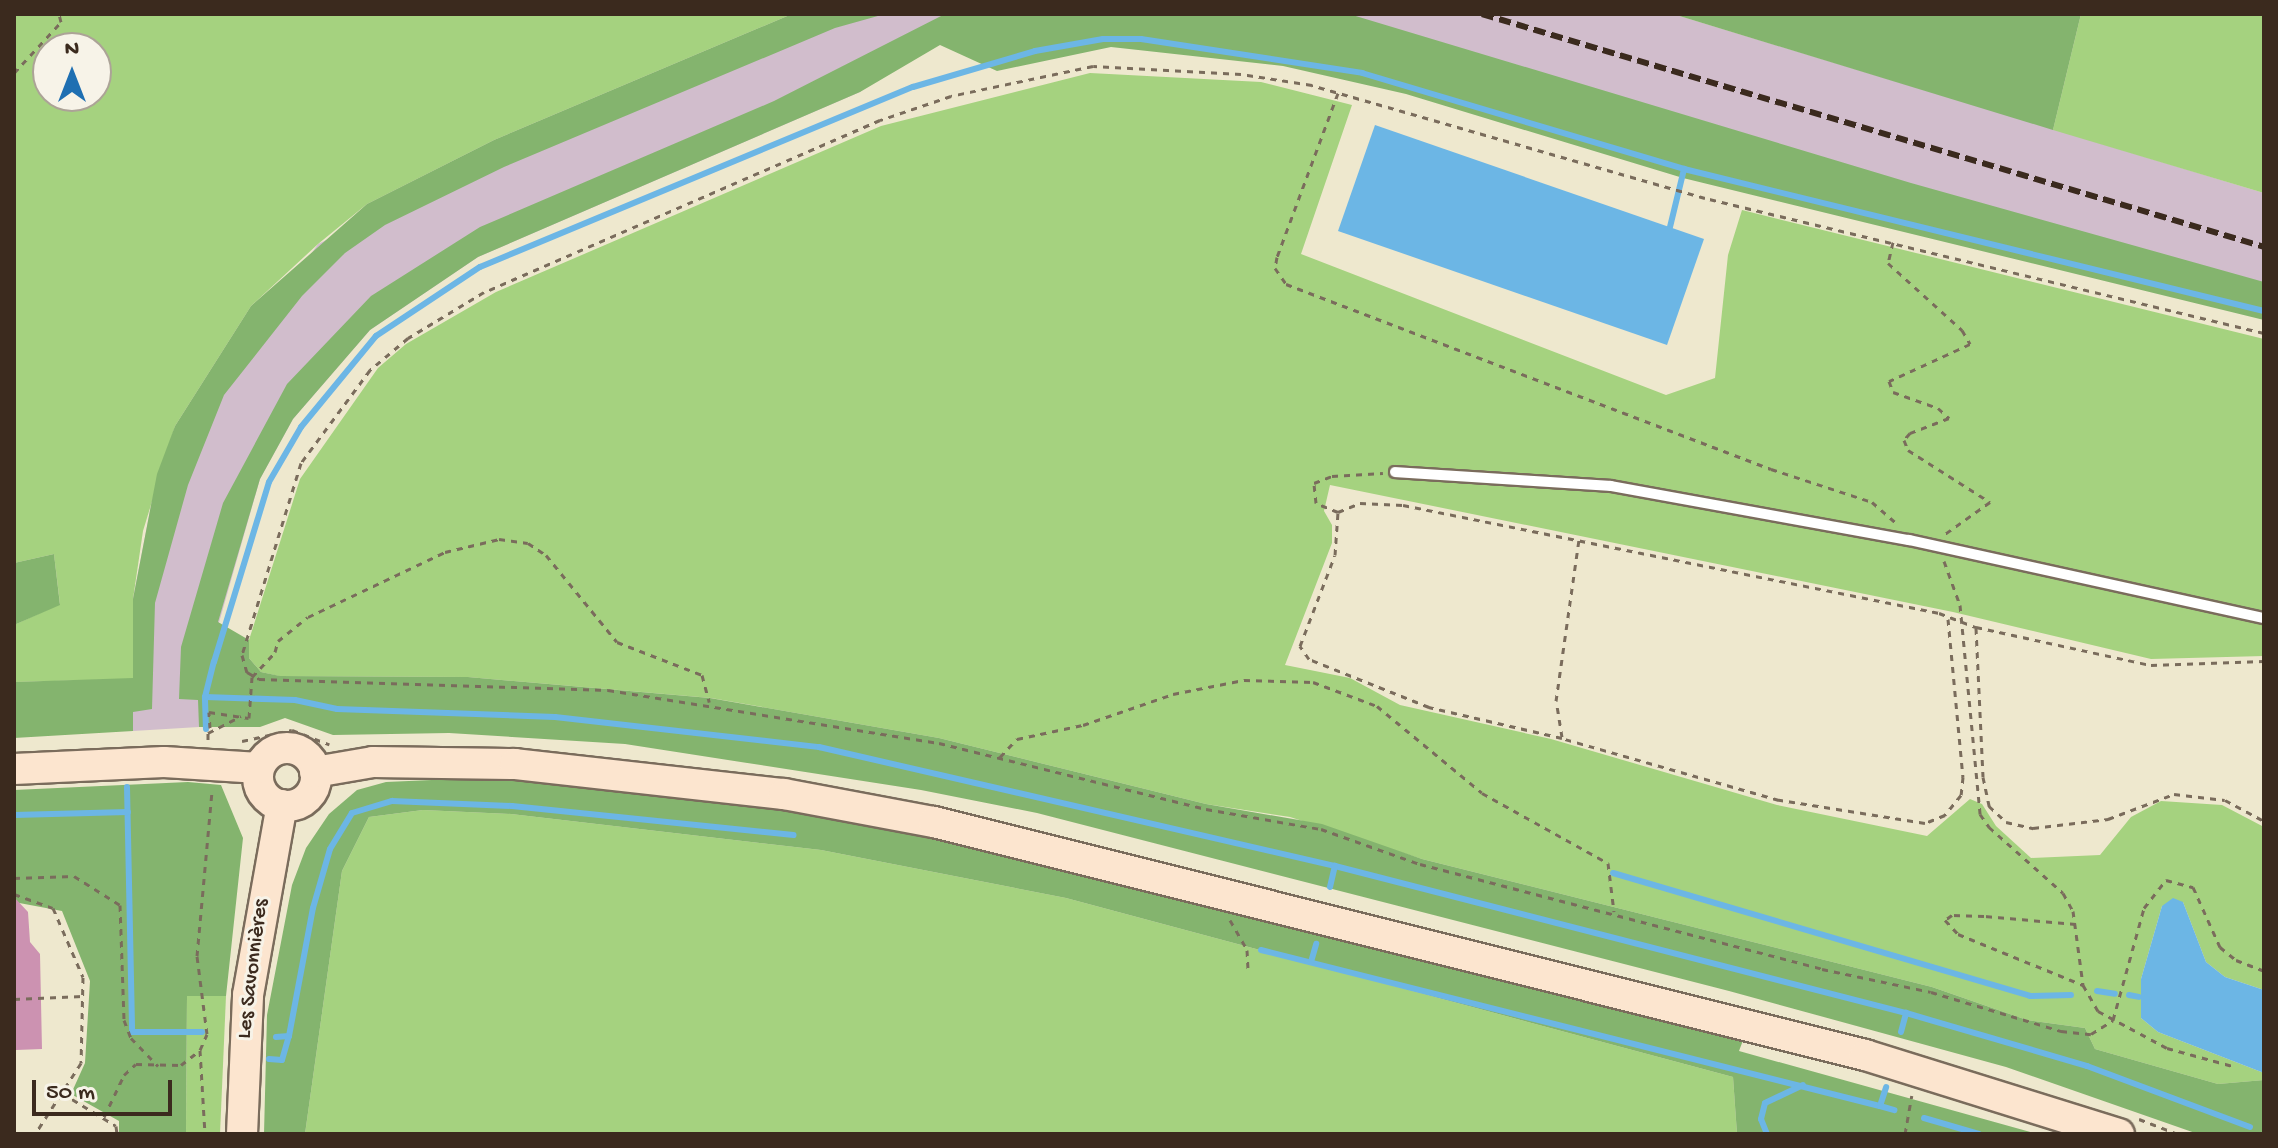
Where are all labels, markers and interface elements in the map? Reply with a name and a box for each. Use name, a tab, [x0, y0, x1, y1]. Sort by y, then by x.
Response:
north arrow	[32, 32, 112, 112]
text: N	[65, 37, 79, 63]
street label: Les Savonnières	[232, 898, 276, 1040]
scale bar	[36, 1064, 176, 1114]
text: 50 m	[46, 1079, 95, 1108]

